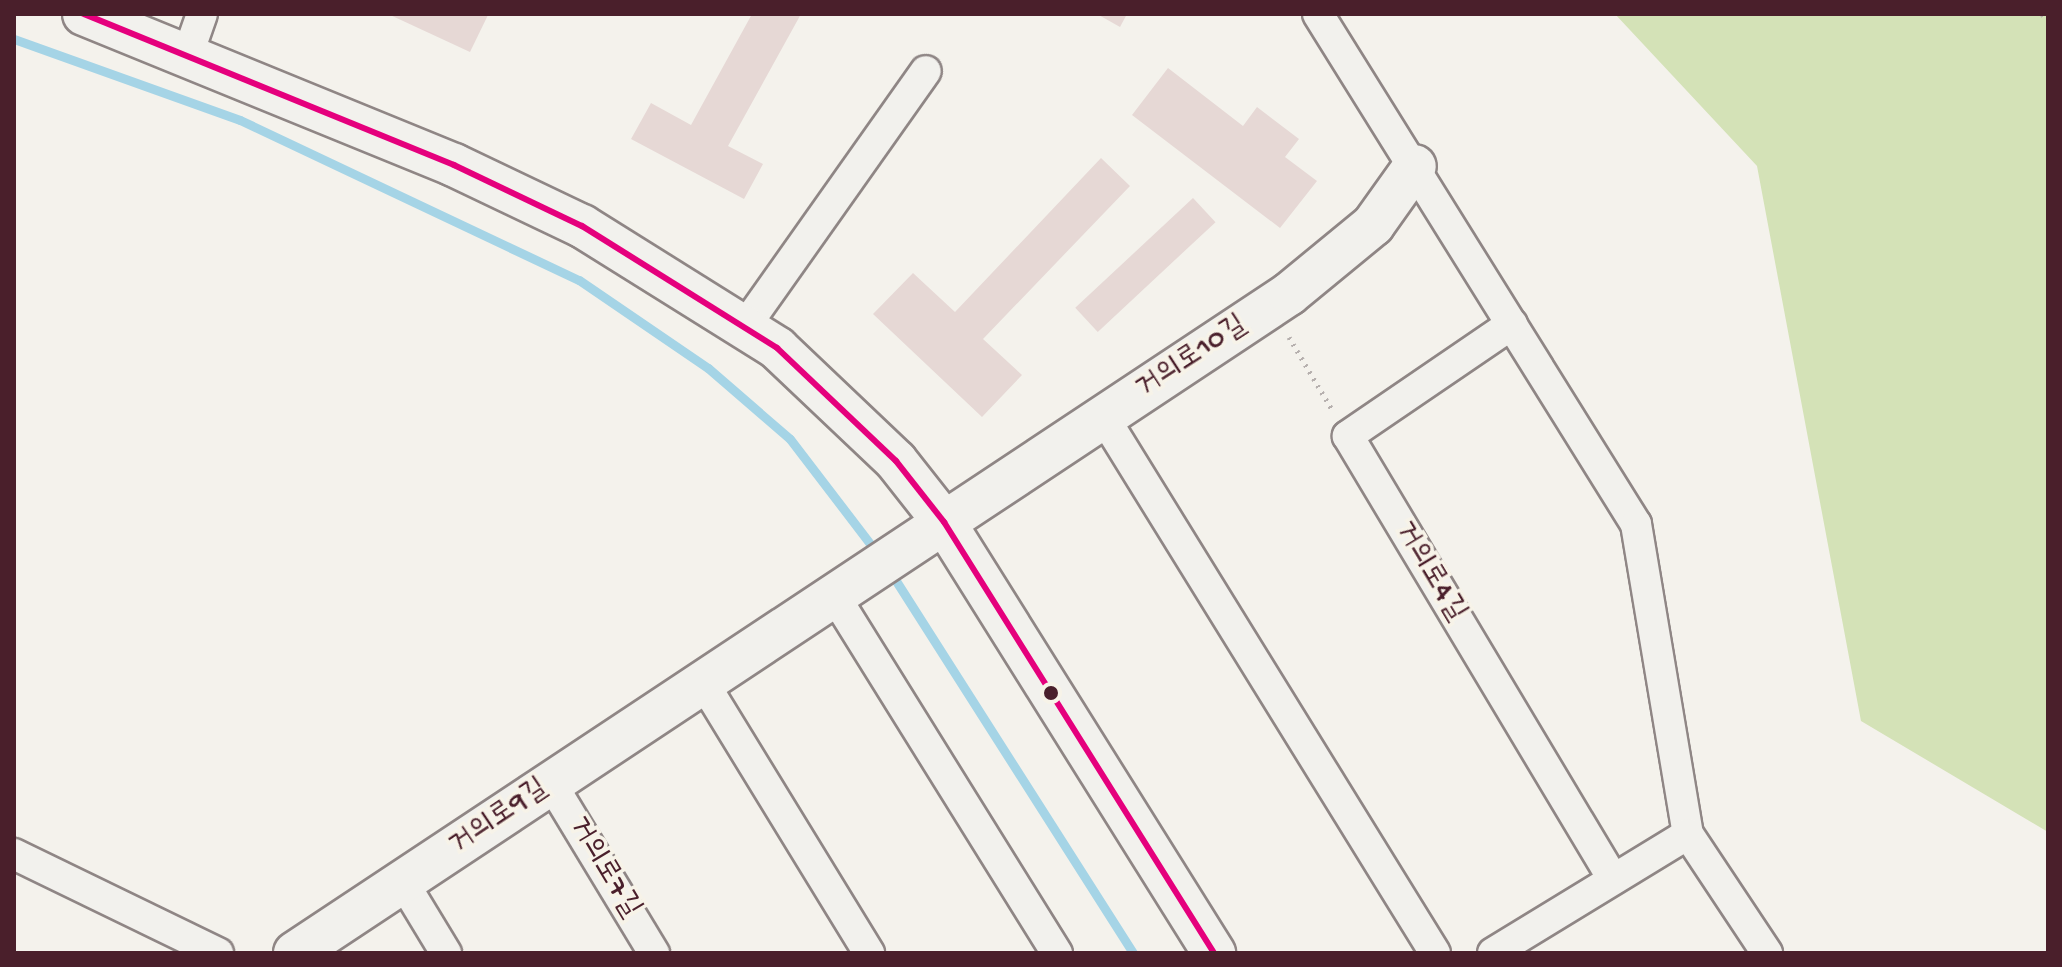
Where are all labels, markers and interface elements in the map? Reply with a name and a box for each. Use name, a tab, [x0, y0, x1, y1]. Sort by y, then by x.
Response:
street label: 거의로10길	[1129, 309, 1255, 407]
street label: 거의로4길	[1385, 515, 1473, 629]
unlabelled marker	[1043, 685, 1059, 701]
street label: 거의로9길	[443, 772, 555, 864]
street label: 거의로7길	[559, 811, 647, 925]

